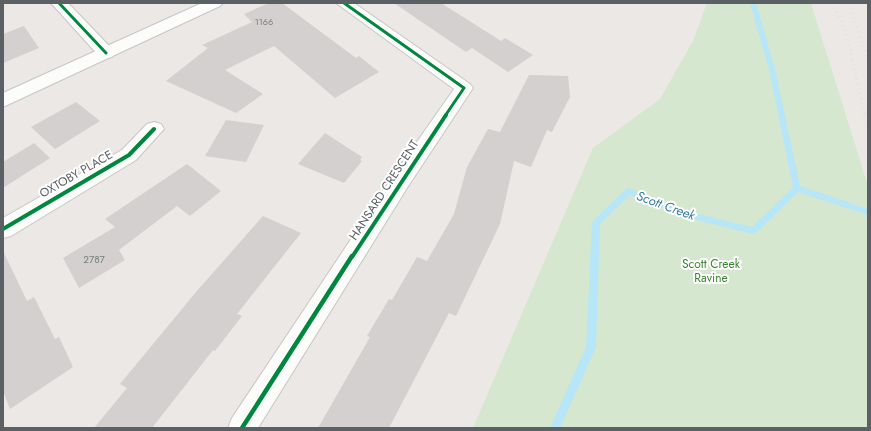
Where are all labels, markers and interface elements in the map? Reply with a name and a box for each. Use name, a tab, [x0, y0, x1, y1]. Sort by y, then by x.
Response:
house number: 1166	[255, 15, 273, 28]
street label: HANSARD CRESCENT	[345, 136, 424, 244]
street label: OXTOBY PLACE	[36, 146, 116, 202]
water label: Scott Creek	[634, 186, 698, 225]
house number: 2787	[83, 252, 105, 267]
park label: Scott Creek Ravine	[682, 255, 741, 287]

